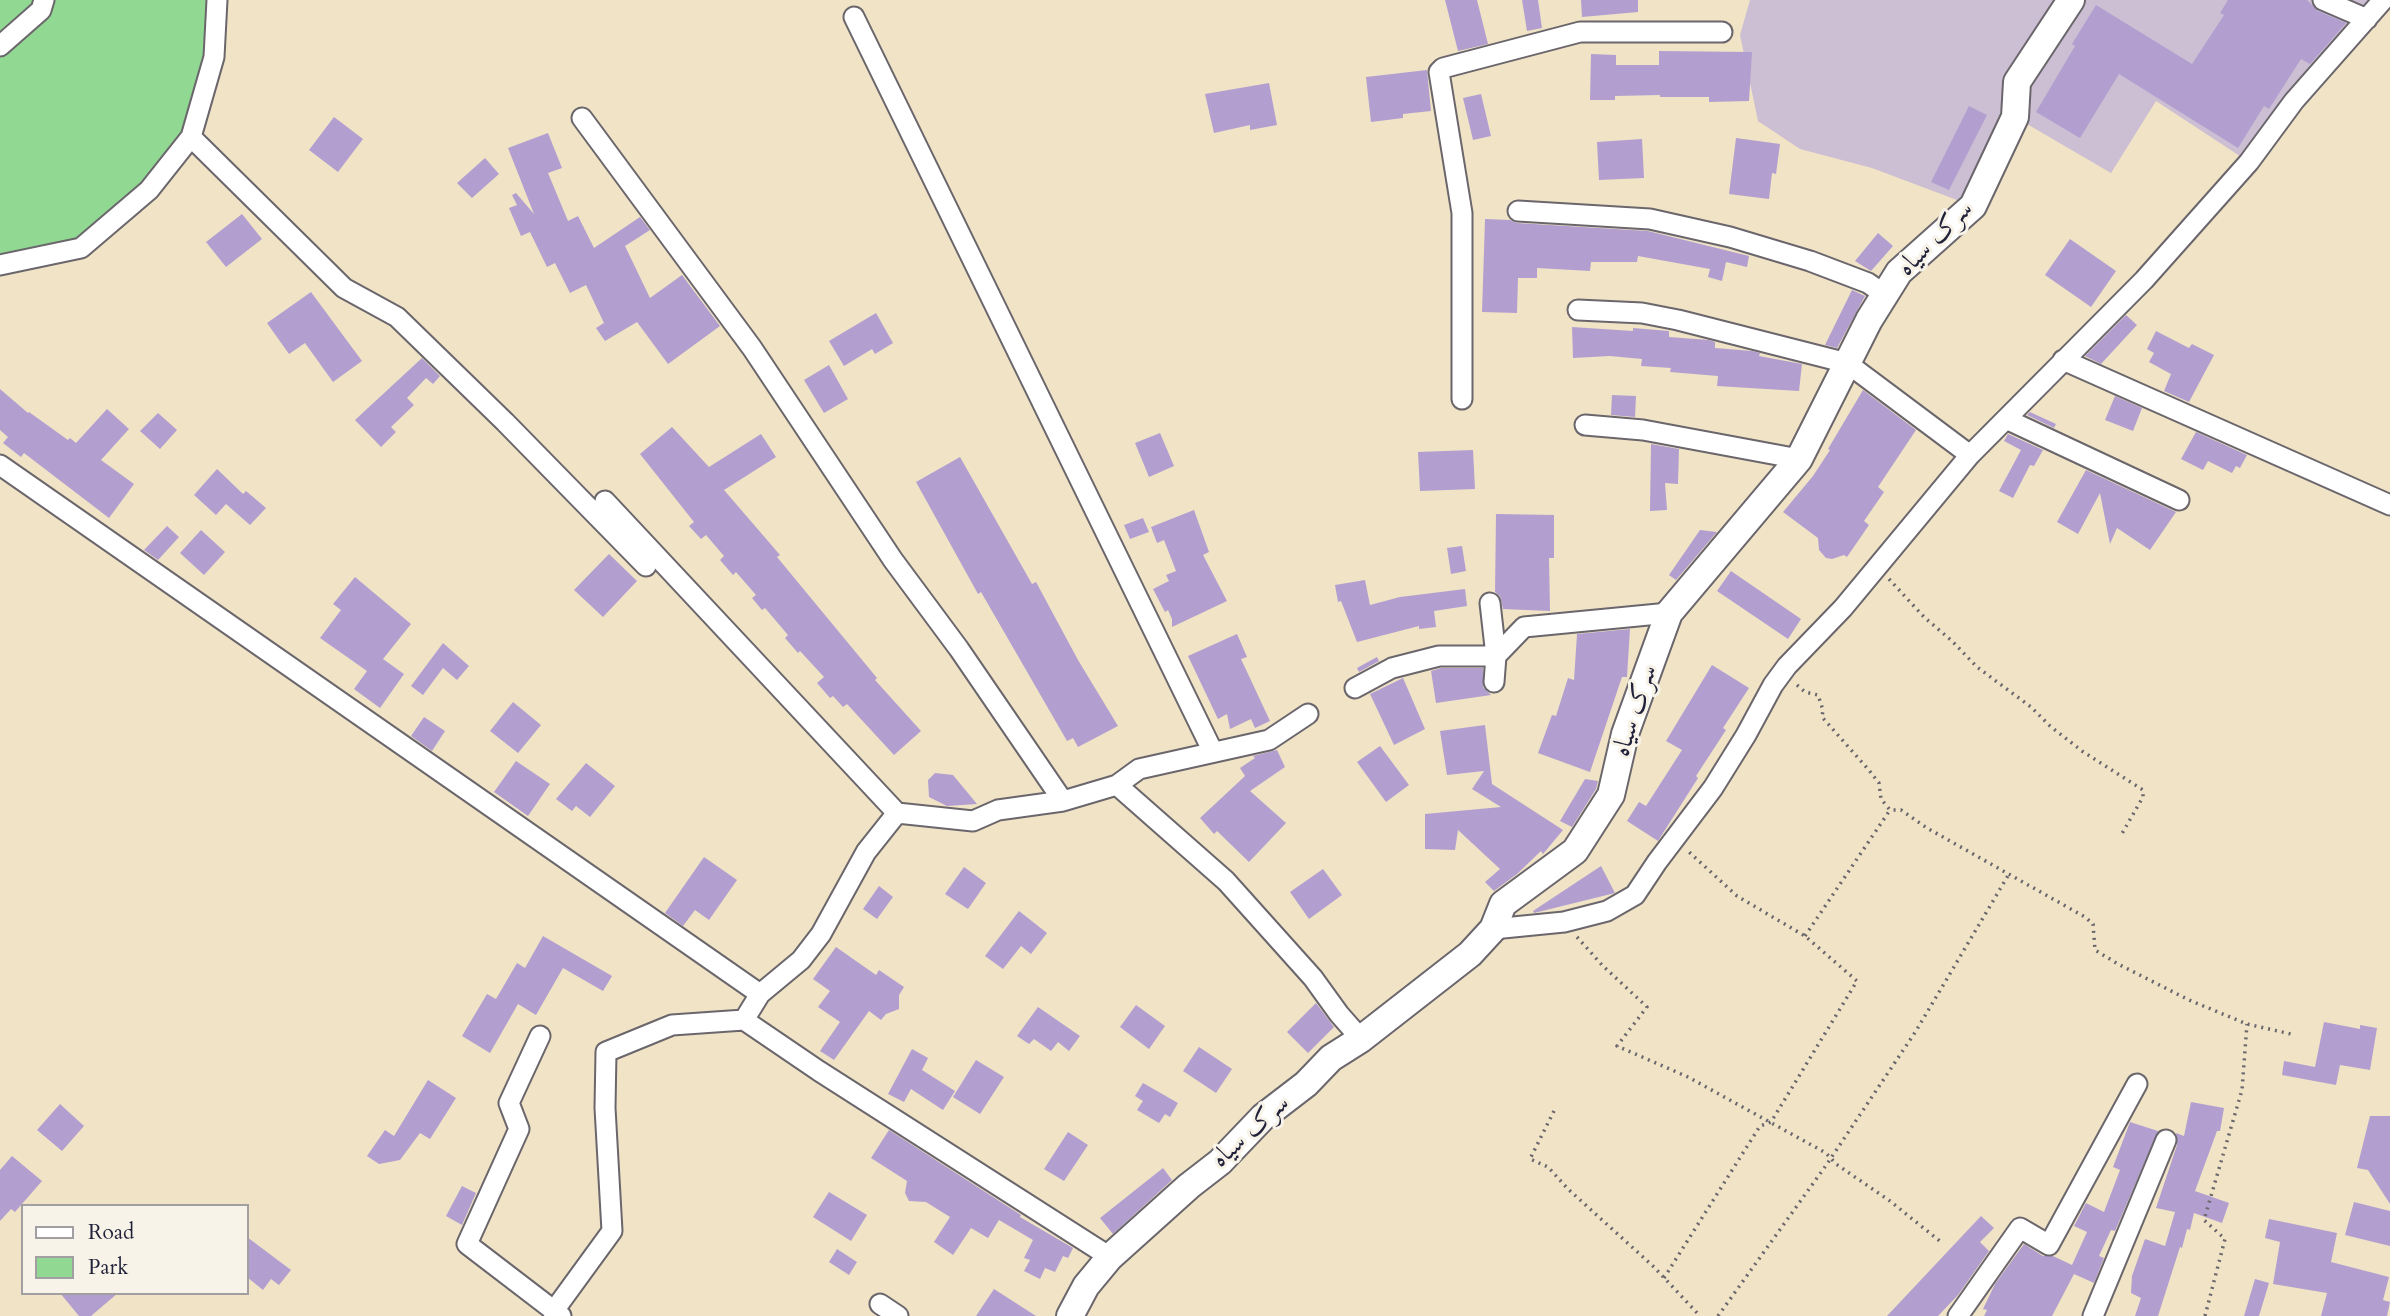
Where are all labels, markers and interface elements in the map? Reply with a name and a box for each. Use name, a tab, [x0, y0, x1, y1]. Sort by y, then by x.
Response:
street label: سرک سیاه	[1892, 195, 1980, 283]
street label: سرک سیاه	[1607, 661, 1665, 761]
street label: سرک سیاه	[1205, 1089, 1297, 1175]
legend	[21, 1204, 248, 1295]
text: Road	[88, 1218, 134, 1247]
text: Park	[88, 1253, 128, 1282]

